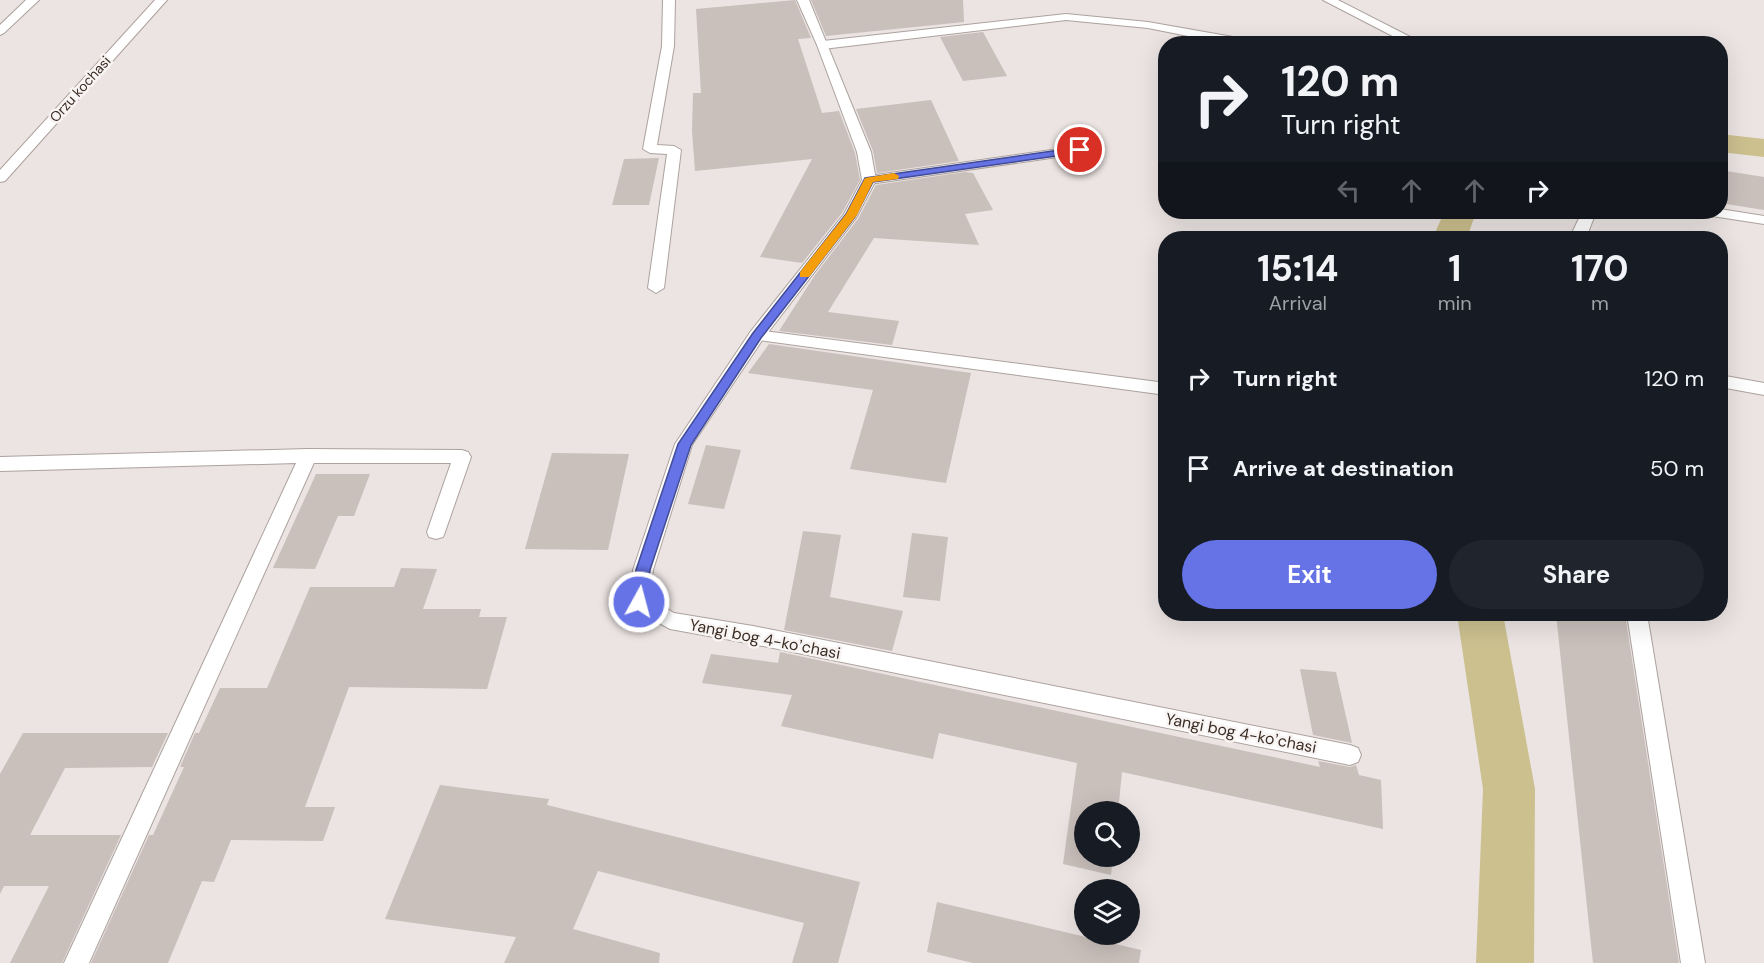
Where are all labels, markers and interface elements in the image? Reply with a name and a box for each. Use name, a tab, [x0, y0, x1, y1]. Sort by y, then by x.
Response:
street label: Orzu kochasi	[46, 52, 114, 126]
text: 120 m	[1281, 54, 1399, 109]
icon: right	[1182, 60, 1260, 138]
text: Turn right	[1281, 107, 1401, 142]
pin	[1054, 124, 1105, 175]
icon: arrive	[1063, 133, 1096, 166]
icon: left	[1332, 174, 1365, 207]
icon: ahead	[1395, 174, 1428, 207]
icon: ahead	[1458, 174, 1491, 207]
icon: right	[1521, 174, 1554, 207]
text: 15:14	[1257, 245, 1338, 292]
text: 1	[1448, 245, 1461, 292]
text: 170	[1571, 245, 1629, 292]
text: Arrival	[1269, 290, 1327, 316]
text: min	[1438, 290, 1472, 316]
text: m	[1591, 290, 1609, 316]
icon: right	[1182, 362, 1215, 395]
text: Turn right	[1233, 364, 1338, 393]
text: 120 m	[1644, 364, 1704, 393]
icon: arrive	[1182, 452, 1215, 485]
text: Arrive at destination	[1233, 454, 1454, 483]
text: 50 m	[1650, 454, 1704, 483]
button: Exit	[1182, 540, 1437, 609]
button: Share	[1449, 540, 1704, 609]
position arrow	[607, 570, 671, 634]
street label: Yangi bog 4-koʼchasi	[688, 614, 842, 664]
street label: Yangi bog 4-koʼchasi	[1164, 708, 1318, 758]
map controls	[1074, 801, 1140, 945]
button: search	[1074, 801, 1140, 867]
button: layers	[1074, 879, 1140, 945]

